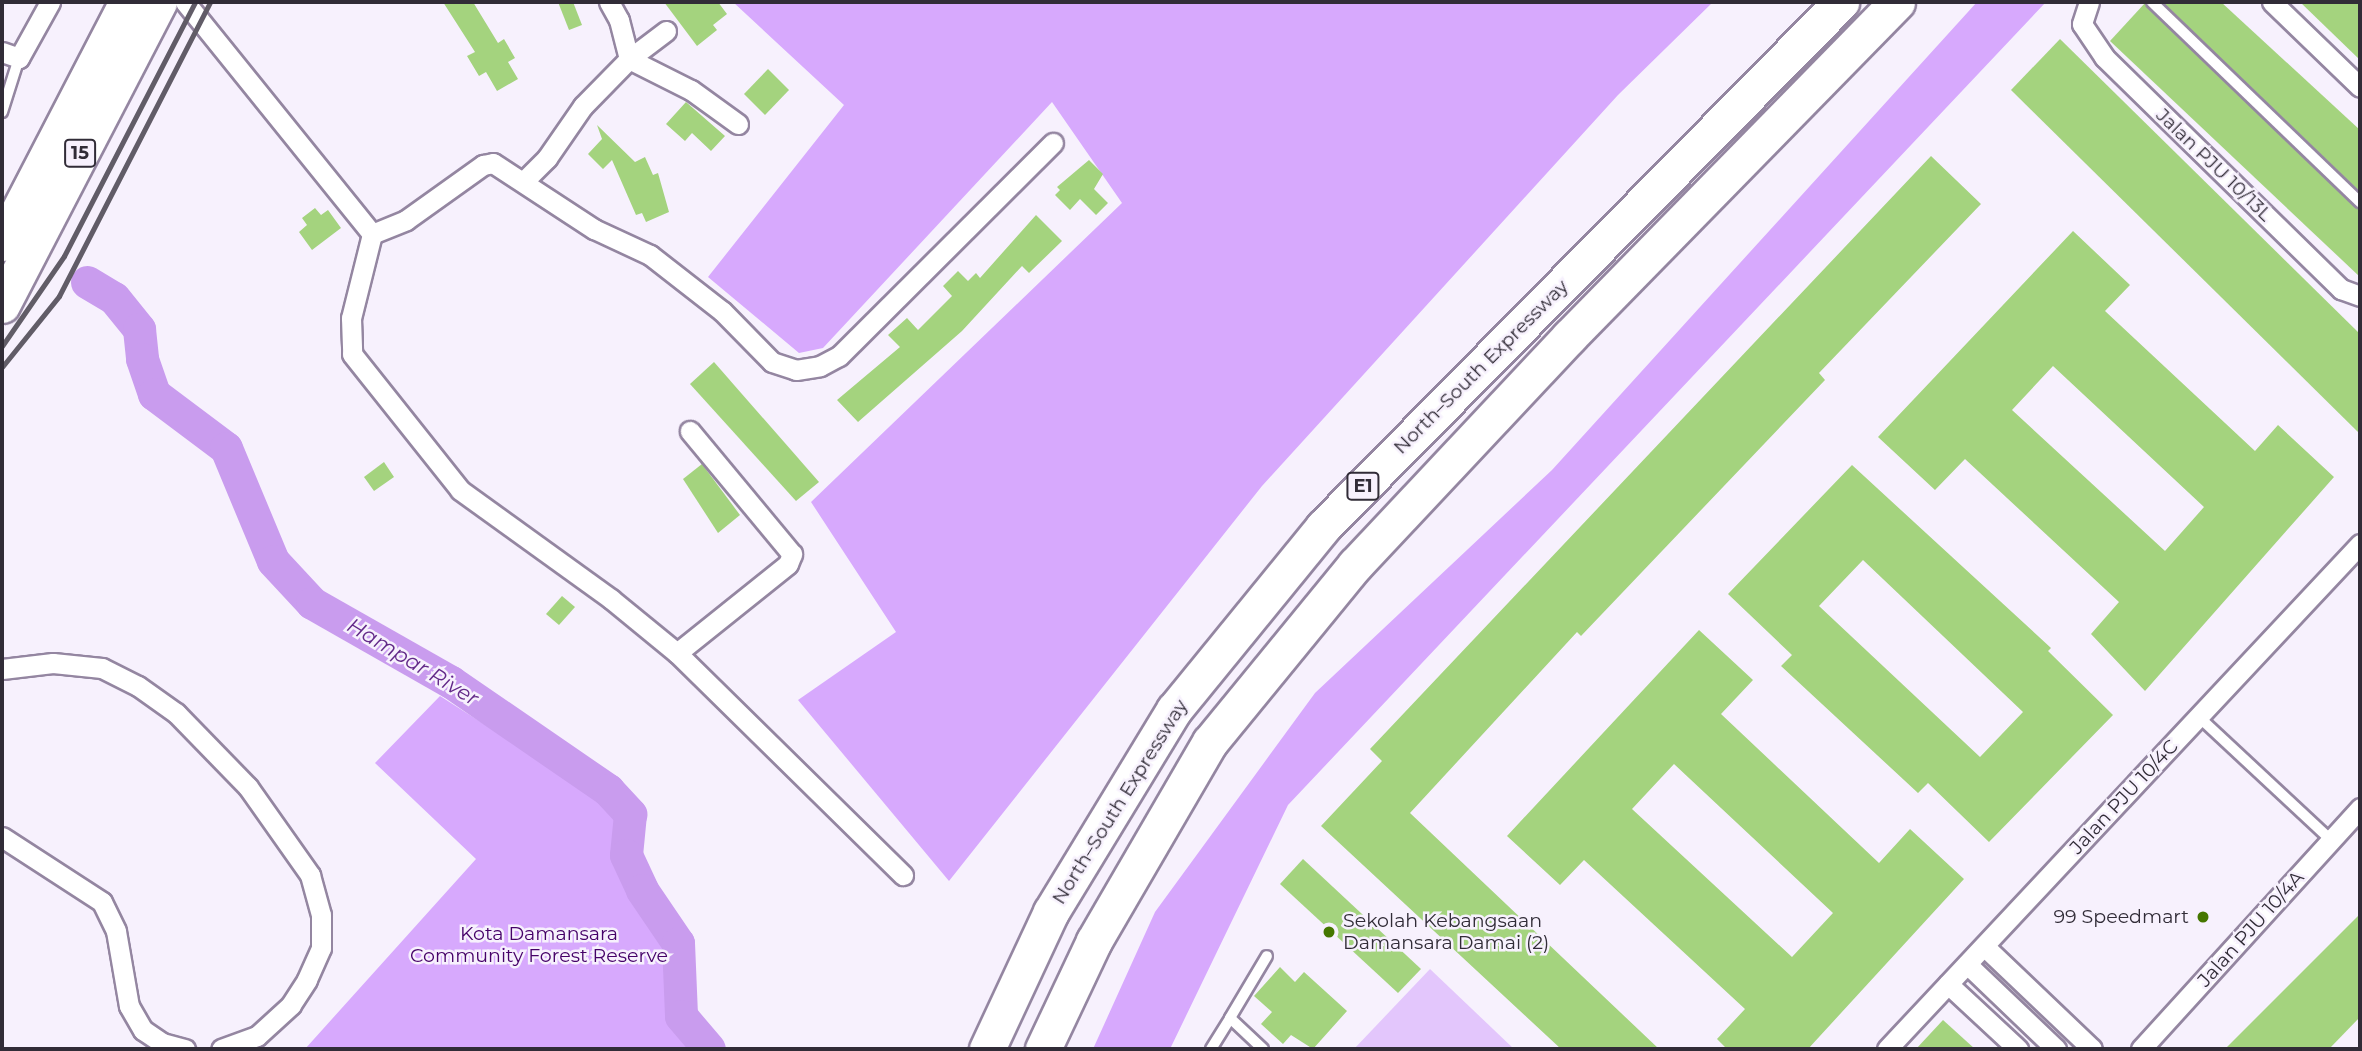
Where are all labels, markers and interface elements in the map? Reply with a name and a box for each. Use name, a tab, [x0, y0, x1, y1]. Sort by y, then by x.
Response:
street label: Jalan PJU 10/13L	[2151, 104, 2277, 226]
road number: 15	[62, 138, 98, 168]
street label: North–South Expressway	[1389, 275, 1573, 459]
road number: E1	[1346, 472, 1380, 500]
water label: Hampar River	[343, 613, 483, 711]
street label: North–South Expressway	[1048, 695, 1192, 909]
street label: Jalan PJU 10/4C	[2065, 735, 2183, 859]
street label: Jalan PJU 10/4A	[2193, 866, 2309, 992]
place label: 99 Speedmart	[2053, 906, 2189, 928]
marker: 99 Speedmart	[2195, 909, 2211, 925]
place label: Sekolah Kebangsaan Damansara Damai (2)	[1343, 910, 1549, 954]
park label: Kota Damansara Community Forest Reserve	[410, 923, 668, 967]
marker: Sekolah Kebangsaan Damansara Damai (2)	[1321, 924, 1337, 940]

